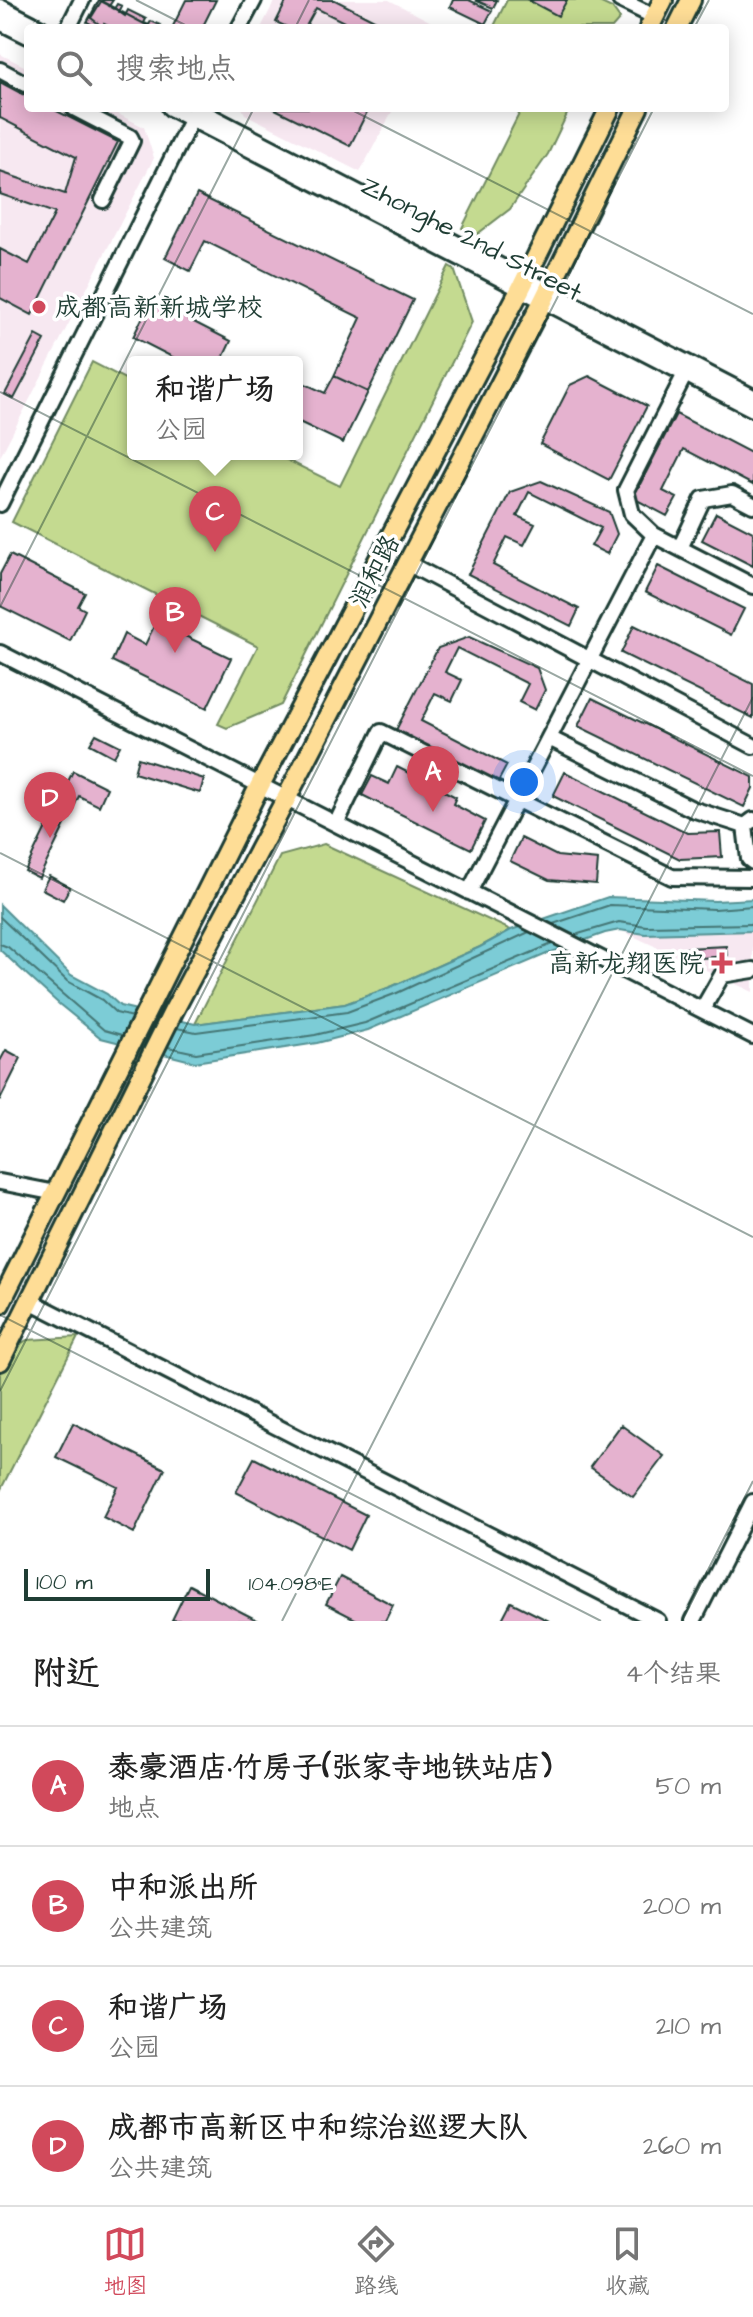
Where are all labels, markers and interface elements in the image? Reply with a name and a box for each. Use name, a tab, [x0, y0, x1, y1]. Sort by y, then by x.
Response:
search box	[24, 24, 729, 112]
icon: search	[52, 46, 96, 90]
text: 搜索地点	[116, 48, 236, 90]
street label: Zhonghe 2nd Street	[354, 168, 589, 312]
place label: 成都高新新城学校	[55, 290, 263, 326]
marker: 成都高新新城学校	[30, 298, 48, 316]
popup	[127, 356, 303, 460]
text: 和谐广场	[155, 369, 275, 411]
text: 公园	[155, 412, 207, 448]
pin: C	[189, 486, 241, 552]
street label: 润和路	[341, 529, 409, 614]
pin: B	[149, 587, 201, 653]
pin: A	[407, 746, 459, 812]
your location	[504, 762, 544, 802]
pin: D	[24, 772, 76, 838]
place label: 高新龙翔医院	[548, 946, 704, 982]
marker: 高新龙翔医院	[711, 952, 733, 974]
scale bar	[24, 1565, 210, 1601]
text: 100 m	[36, 1567, 93, 1598]
text: 104.098°E	[249, 1570, 334, 1598]
text: 附近	[32, 1650, 100, 1698]
text: 4个结果	[625, 1656, 721, 1692]
text: 泰豪酒店·竹房子(张家寺地铁站店)	[108, 1747, 552, 1789]
text: A	[50, 1768, 66, 1804]
text: 50 m	[656, 1768, 721, 1804]
text: 地点	[108, 1790, 160, 1826]
text: 中和派出所	[108, 1867, 258, 1909]
text: B	[49, 1888, 67, 1924]
text: 200 m	[643, 1888, 721, 1924]
text: 公共建筑	[108, 1910, 212, 1946]
text: 和谐广场	[108, 1987, 228, 2029]
text: C	[49, 2008, 67, 2044]
text: 210 m	[656, 2008, 721, 2044]
text: 公园	[108, 2030, 160, 2066]
text: 成都市高新区中和综治巡逻大队	[108, 2107, 528, 2149]
text: D	[50, 2128, 66, 2164]
text: 260 m	[643, 2128, 721, 2164]
text: 公共建筑	[108, 2150, 212, 2186]
tab: 地图	[103, 2222, 148, 2302]
tab: 路线	[354, 2222, 399, 2302]
tab: 收藏	[605, 2222, 650, 2302]

